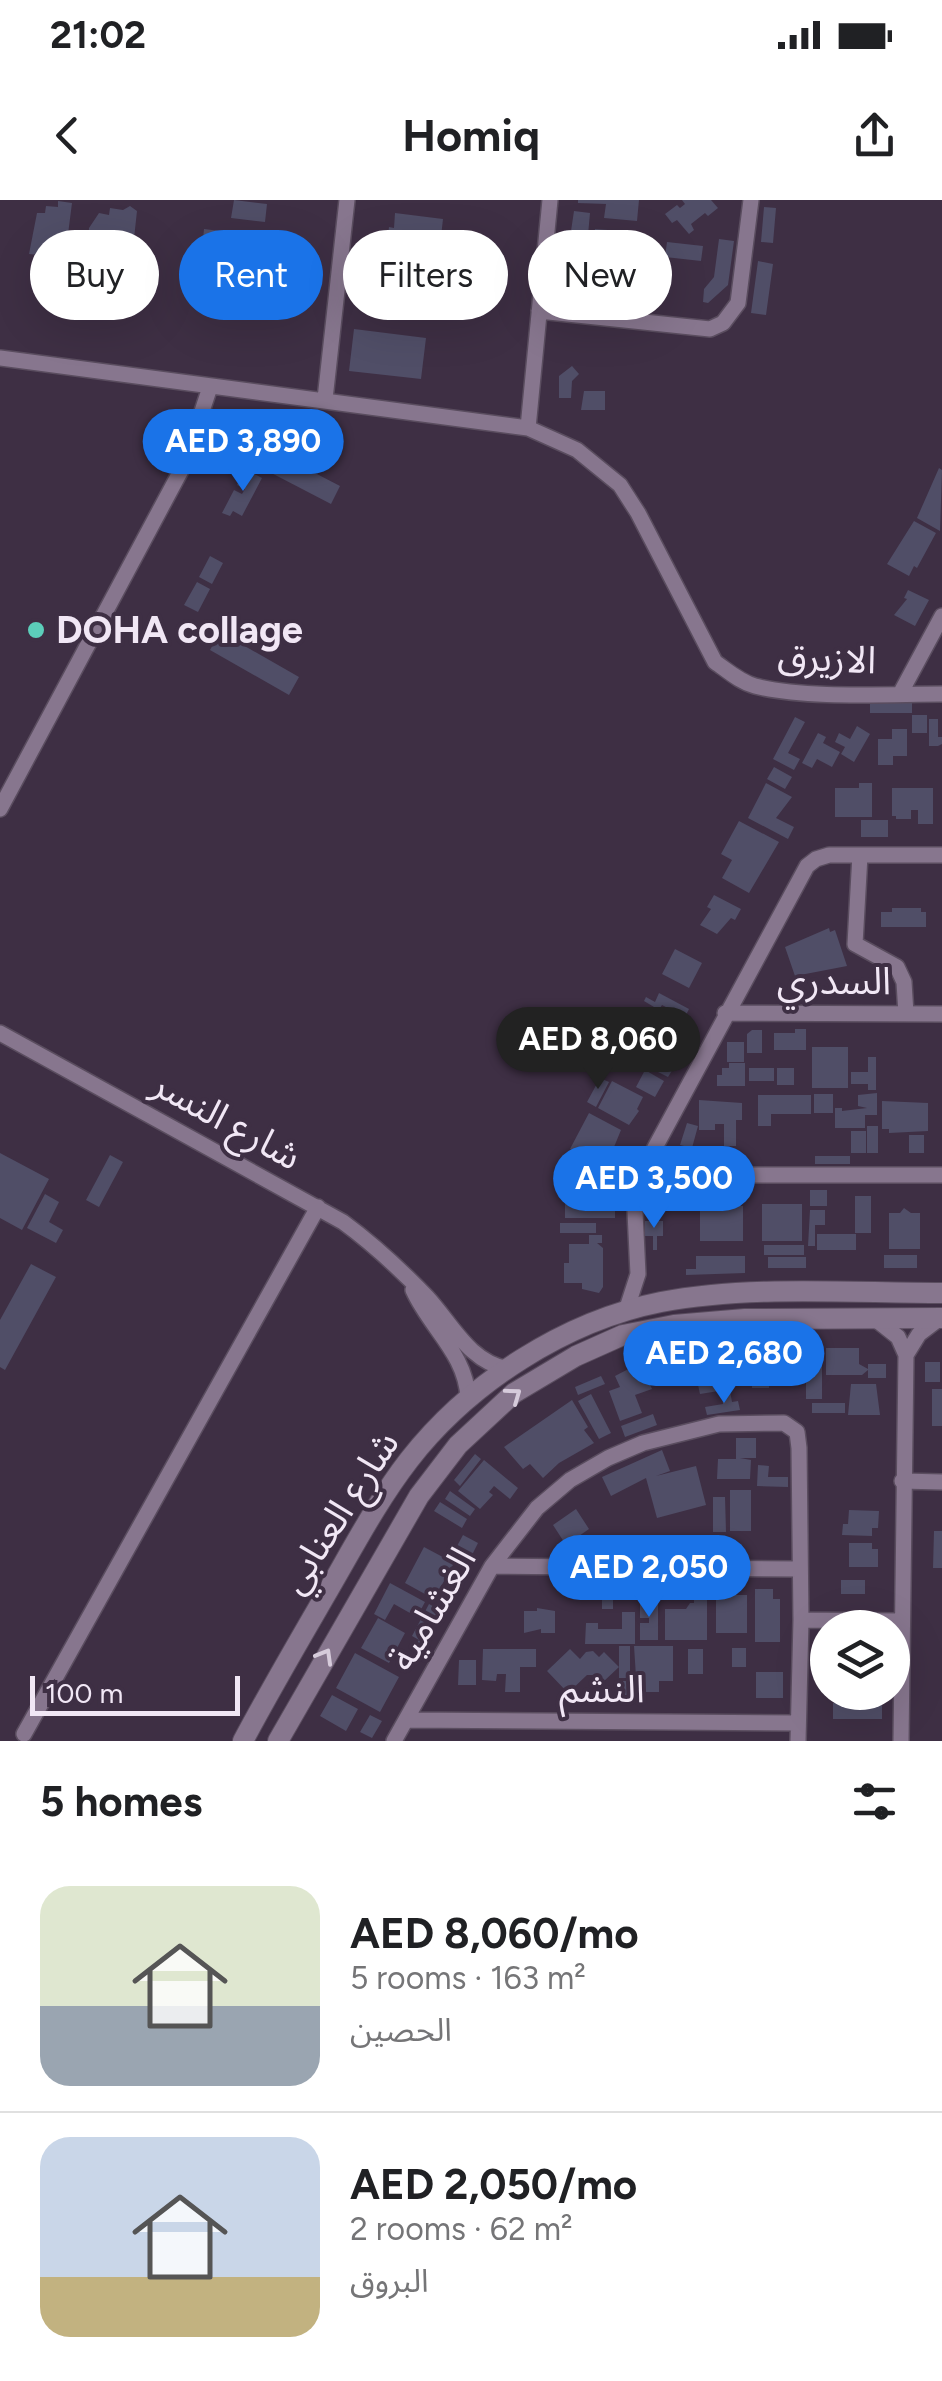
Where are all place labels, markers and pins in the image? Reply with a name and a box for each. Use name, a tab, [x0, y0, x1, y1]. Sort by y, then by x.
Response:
pin: AED 3,890	[129, 409, 357, 494]
place label: DOHA collage	[56, 607, 303, 653]
marker: DOHA collage	[25, 619, 47, 641]
pin: AED 8,060	[484, 1007, 712, 1092]
pin: AED 3,500	[540, 1146, 768, 1231]
pin: AED 2,680	[610, 1321, 838, 1406]
pin: AED 2,050	[535, 1535, 763, 1620]

